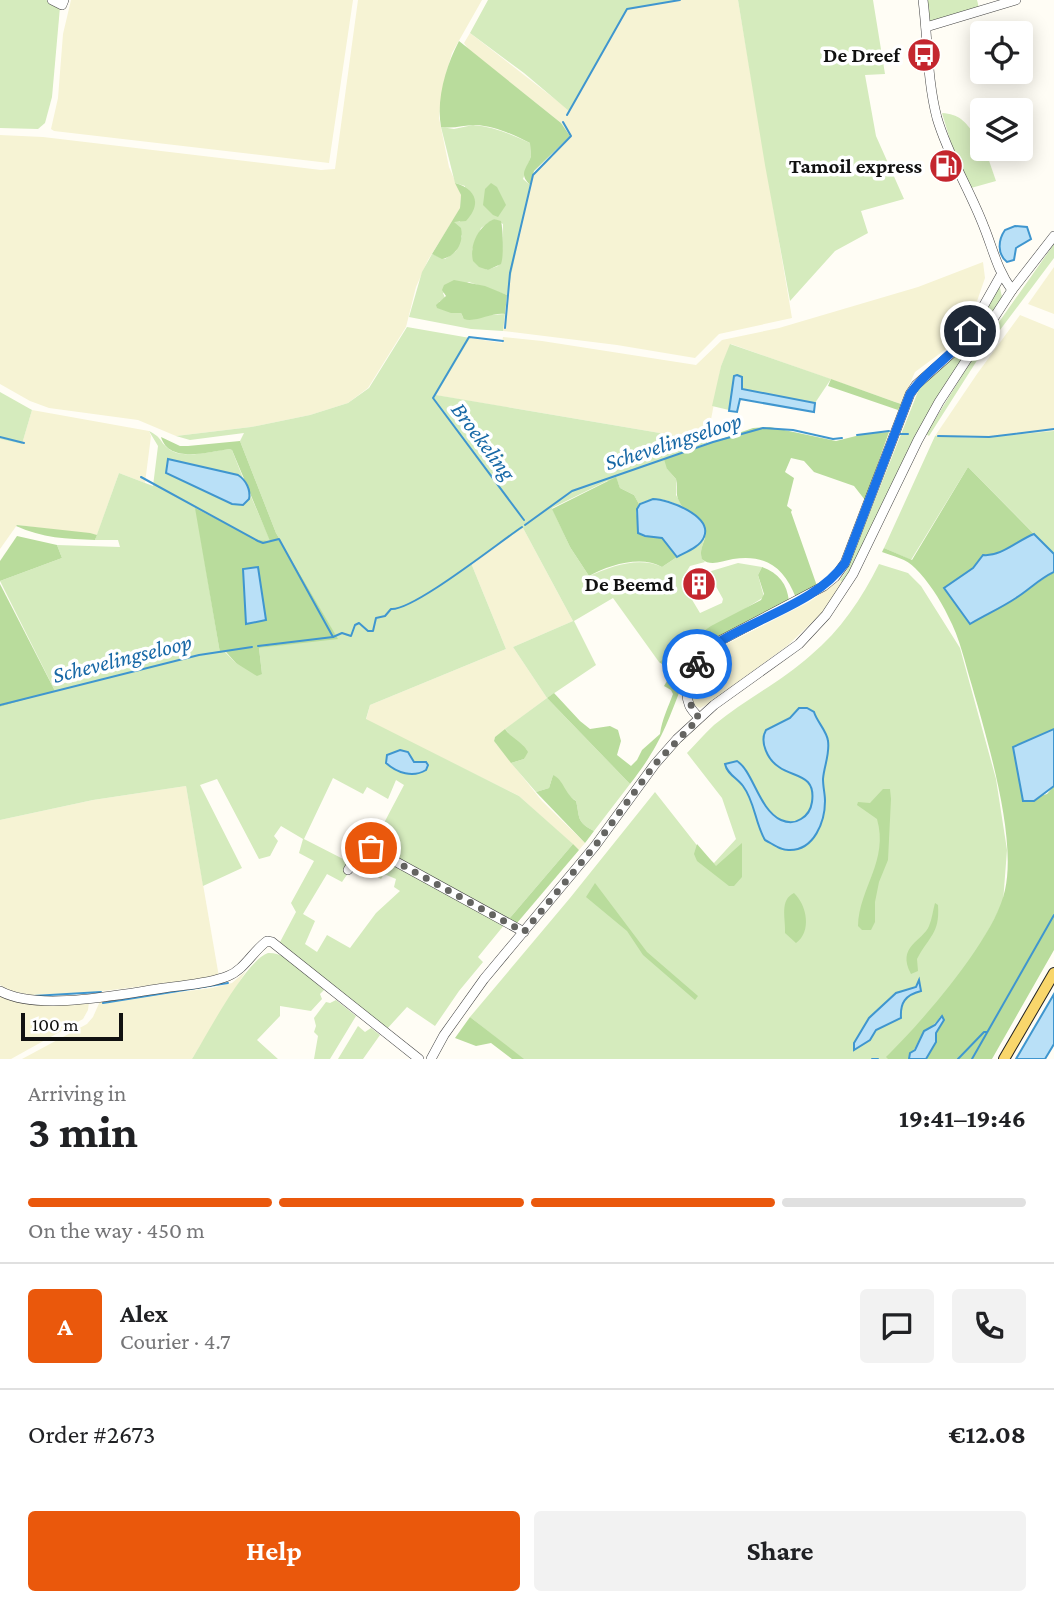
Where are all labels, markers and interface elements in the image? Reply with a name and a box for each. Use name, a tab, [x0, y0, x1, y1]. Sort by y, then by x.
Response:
map controls	[970, 21, 1033, 161]
button: locate	[970, 21, 1033, 84]
bus stop icon: De Dreef	[905, 36, 943, 74]
place label: De Dreef	[823, 43, 901, 67]
button: layers	[970, 98, 1033, 161]
fuel station icon: Tamoil express	[927, 147, 965, 185]
place label: Tamoil express	[789, 154, 922, 178]
pin	[940, 301, 1000, 361]
icon: home	[951, 312, 989, 350]
water label: Broekeling	[446, 397, 522, 486]
water label: Schevelingseloop	[601, 407, 745, 475]
building icon: De Beemd	[680, 565, 718, 603]
place label: De Beemd	[585, 572, 675, 596]
water label: Schevelingseloop	[50, 628, 194, 688]
courier	[662, 629, 732, 699]
icon: bike	[678, 645, 716, 683]
pin	[341, 818, 401, 878]
icon: bag	[352, 829, 390, 867]
scale bar	[21, 1010, 122, 1042]
text: 100 m	[32, 1014, 79, 1035]
text: Arriving in	[28, 1080, 126, 1106]
text: 19:41–19:46	[899, 1104, 1026, 1133]
text: 3 min	[28, 1106, 138, 1157]
text: On the way · 450 m	[28, 1217, 205, 1243]
button: chat	[860, 1289, 934, 1363]
button: phone	[952, 1289, 1026, 1363]
text: Alex	[120, 1299, 168, 1328]
text: A	[57, 1312, 73, 1341]
text: Courier · 4.7	[120, 1328, 231, 1354]
text: Order #2673	[28, 1420, 155, 1449]
text: €12.08	[948, 1420, 1026, 1449]
button: Help	[28, 1511, 520, 1591]
button: Share	[534, 1511, 1026, 1591]

